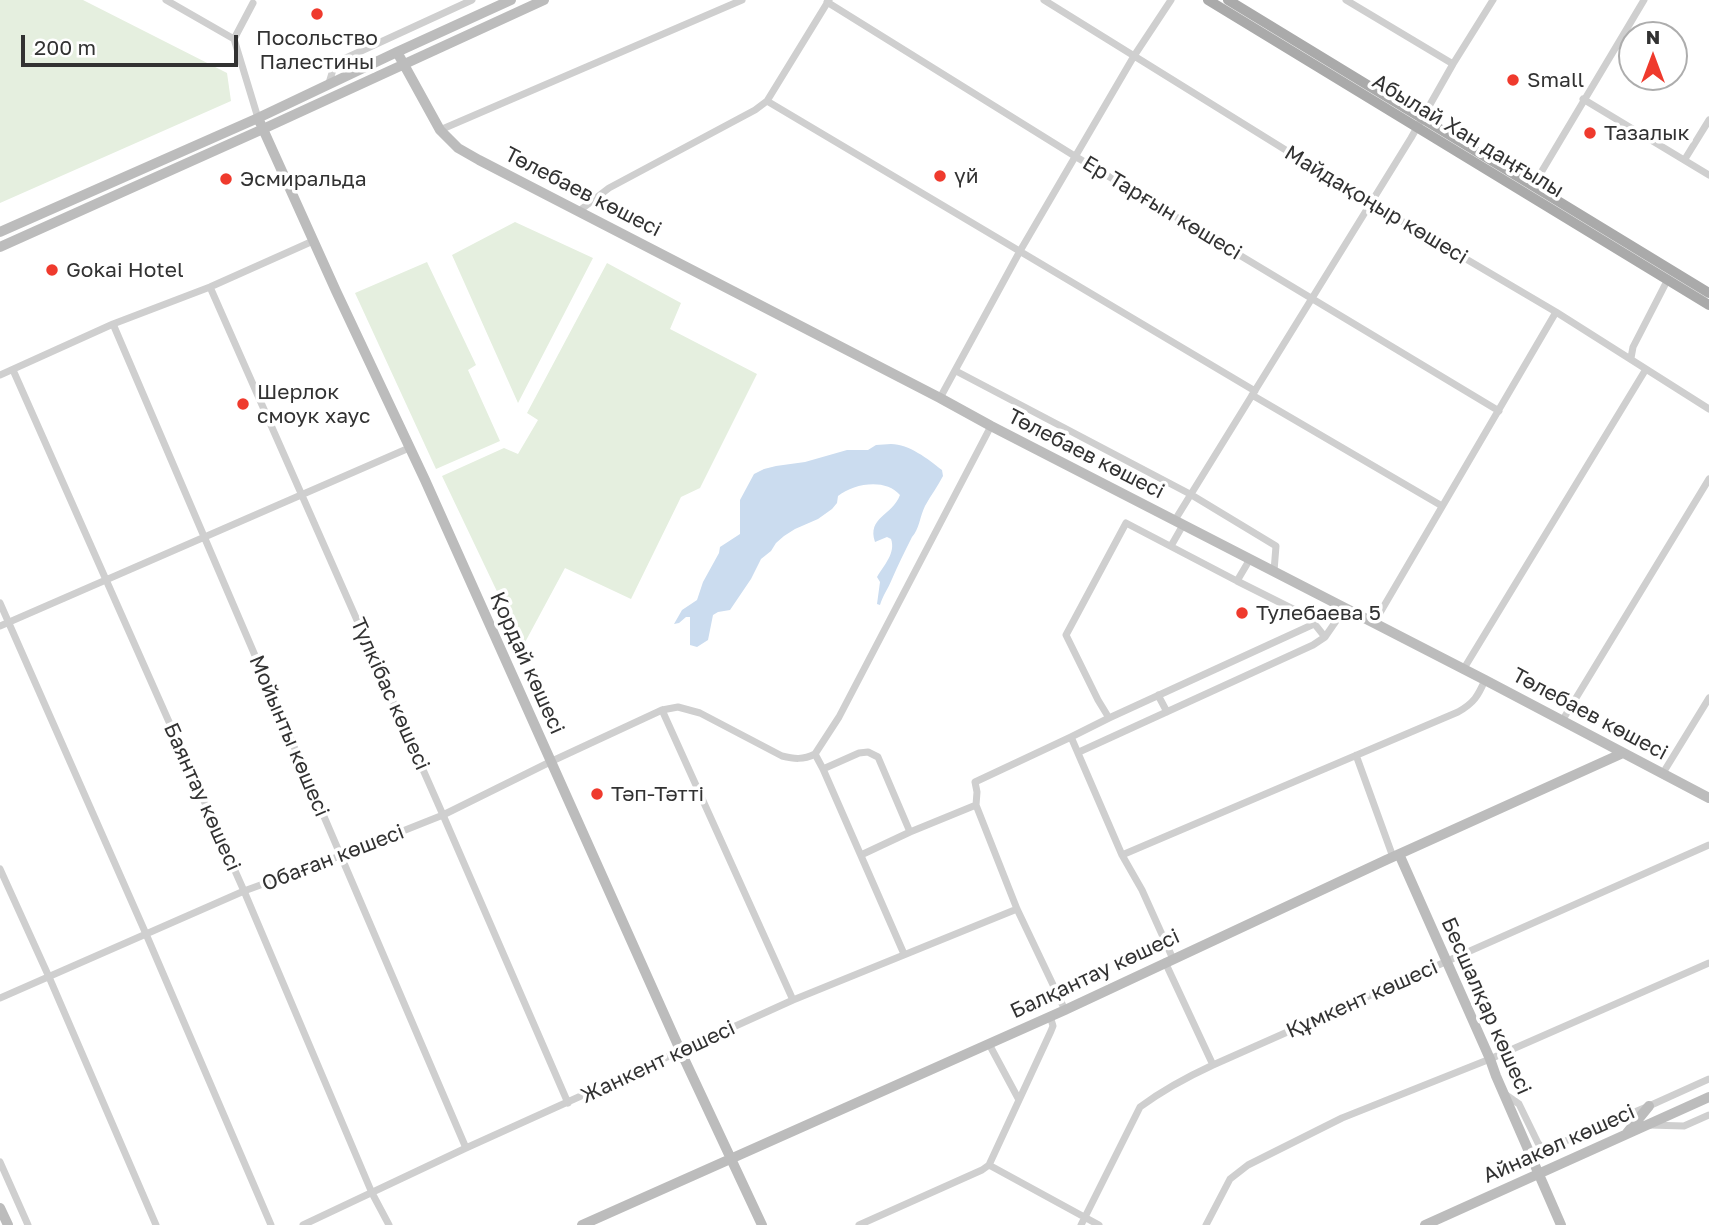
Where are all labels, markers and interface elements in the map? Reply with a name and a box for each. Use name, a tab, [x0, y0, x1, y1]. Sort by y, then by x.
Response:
marker: Посольство Палестины	[309, 6, 325, 22]
scale bar	[24, 21, 242, 65]
north arrow	[1618, 21, 1688, 91]
place label: Посольство Палестины	[256, 25, 378, 75]
text: N	[1646, 25, 1660, 48]
text: 200 m	[34, 34, 96, 60]
place label: Small	[1527, 67, 1584, 93]
street label: Абылай Хан даңғылы	[1368, 69, 1568, 203]
marker: Small	[1505, 72, 1521, 88]
place label: Тазалык	[1604, 120, 1690, 146]
marker: Тазалык	[1582, 125, 1598, 141]
street label: Майдақоңыр көшесі	[1280, 140, 1472, 270]
street label: Төлебаев көшесі	[501, 142, 665, 242]
street label: Ер Тарғын көшесі	[1078, 151, 1246, 265]
place label: үй	[954, 163, 979, 189]
place label: Эсмиральда	[240, 166, 367, 192]
marker: үй	[932, 168, 948, 184]
marker: Эсмиральда	[218, 171, 234, 187]
place label: Gokai Hotel	[66, 257, 184, 283]
marker: Gokai Hotel	[44, 262, 60, 278]
place label: Шерлок смоук хаус	[257, 379, 370, 429]
marker: Шерлок смоук хаус	[235, 396, 251, 412]
street label: Төлебаев көшесі	[1004, 404, 1168, 504]
street label: Қордай көшесі	[484, 588, 570, 738]
place label: Тулебаева 5	[1256, 600, 1381, 626]
marker: Тулебаева 5	[1234, 605, 1250, 621]
street label: Түлкібас көшесі	[345, 614, 435, 774]
street label: Мойынты көшесі	[244, 651, 334, 821]
street label: Төлебаев көшесі	[1508, 662, 1672, 766]
street label: Баянтау көшесі	[158, 719, 246, 875]
place label: Тәп-Тәтті	[611, 781, 704, 807]
marker: Тәп-Тәтті	[589, 786, 605, 802]
street label: Обаған көшесі	[258, 819, 408, 897]
street label: Бесшалқар көшесі	[1436, 913, 1536, 1099]
street label: Балқантау көшесі	[1006, 924, 1184, 1024]
street label: Құмкент көшесі	[1282, 954, 1442, 1044]
street label: Жанкент көшесі	[577, 1015, 739, 1109]
street label: Айнакөл көшесі	[1479, 1099, 1639, 1189]

